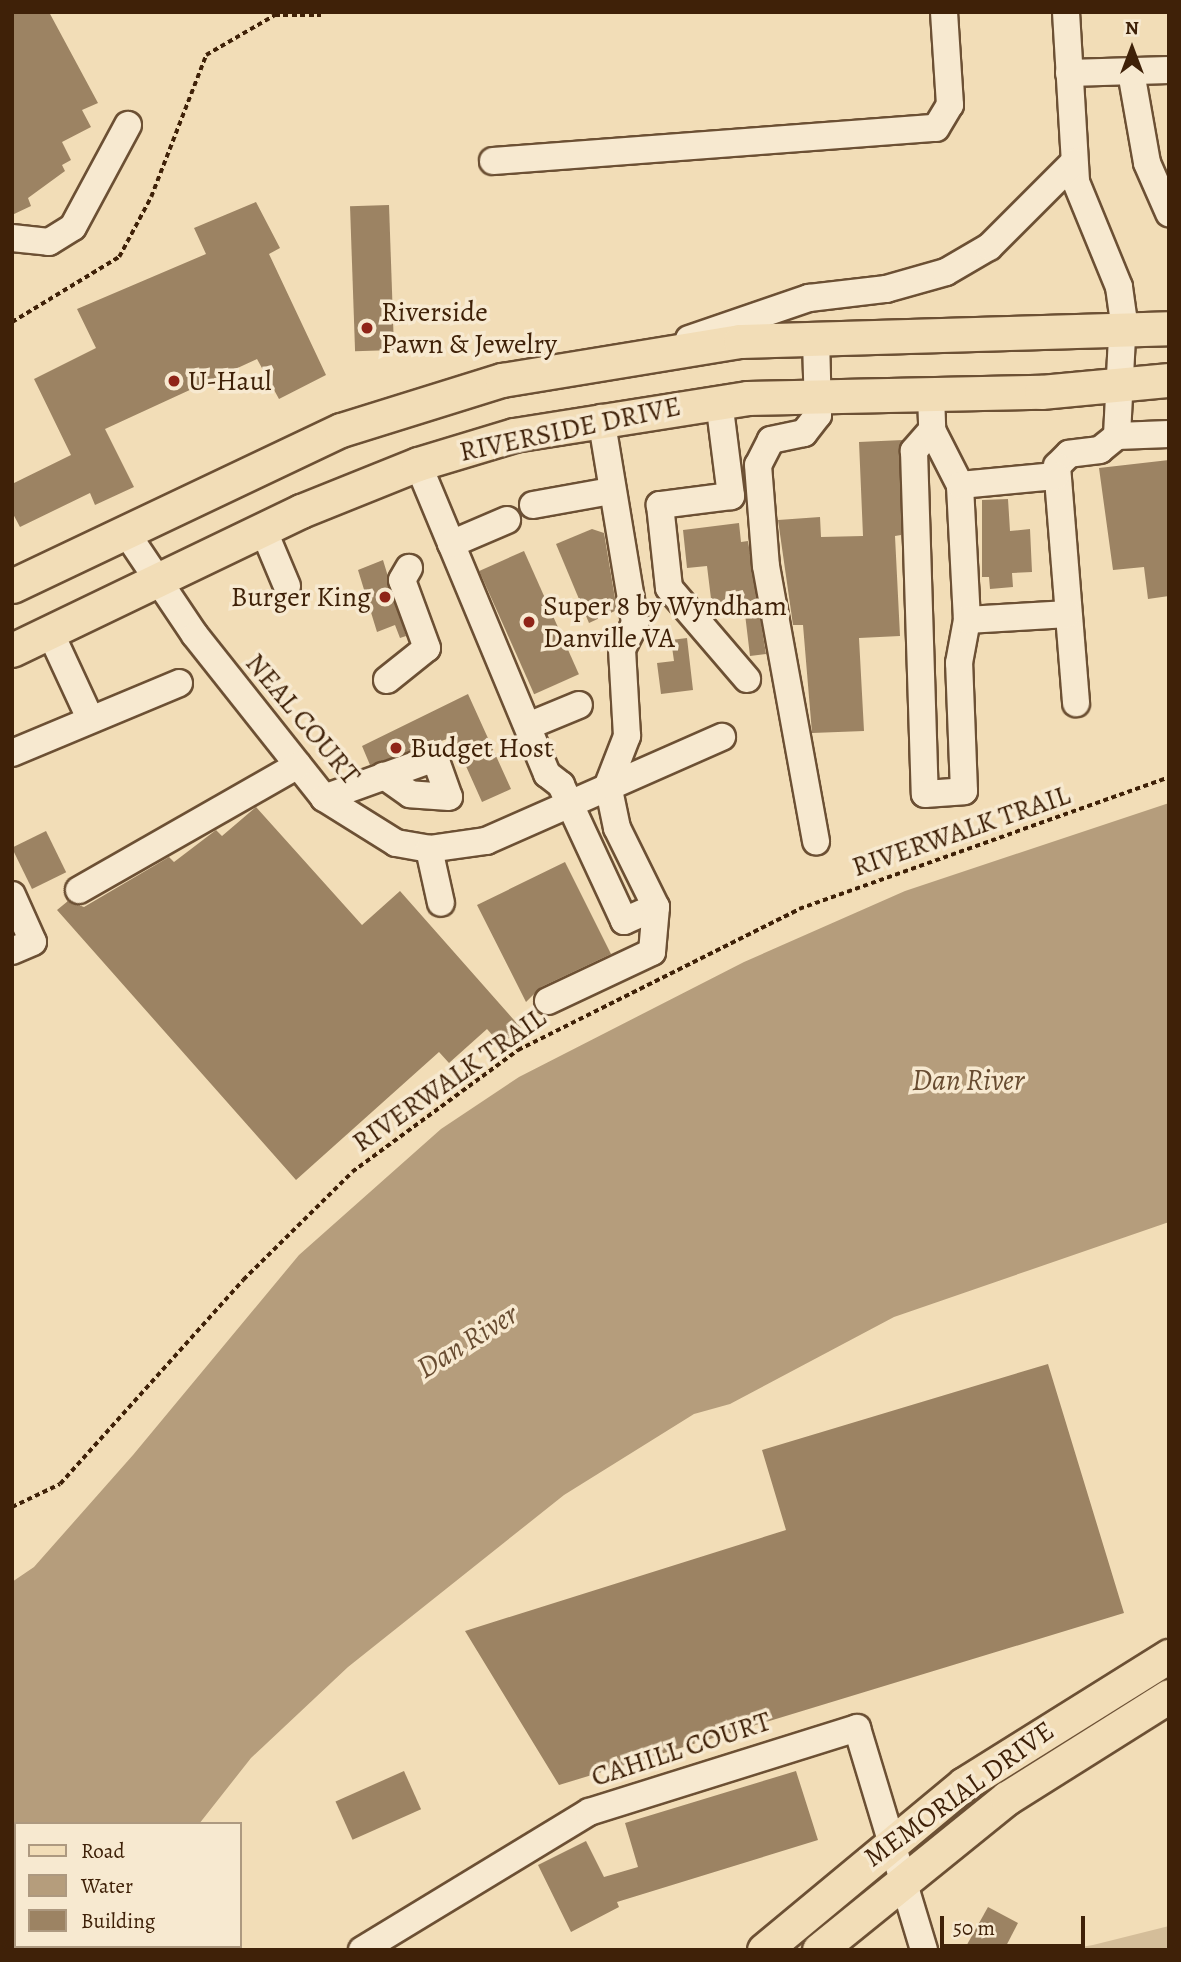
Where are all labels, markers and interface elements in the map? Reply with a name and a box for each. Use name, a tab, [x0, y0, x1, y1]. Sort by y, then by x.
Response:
north arrow	[1097, 14, 1167, 84]
text: N	[1125, 15, 1139, 41]
place label: Riverside Pawn & Jewelry	[381, 295, 557, 361]
marker: Riverside Pawn & Jewelry	[359, 320, 375, 336]
place label: U-Haul	[188, 364, 272, 398]
marker: U-Haul	[166, 373, 182, 389]
street label: RIVERSIDE DRIVE	[456, 389, 684, 469]
place label: Burger King	[231, 580, 371, 614]
marker: Burger King	[377, 589, 393, 605]
place label: Super 8 by Wyndham Danville VA	[543, 589, 787, 655]
marker: Super 8 by Wyndham Danville VA	[521, 614, 537, 630]
street label: NEAL COURT	[238, 647, 368, 791]
place label: Budget Host	[410, 731, 553, 765]
marker: Budget Host	[388, 740, 404, 756]
street label: RIVERWALK TRAIL	[848, 778, 1074, 884]
street label: RIVERWALK TRAIL	[346, 1001, 552, 1159]
water label: Dan River	[912, 1062, 1024, 1098]
water label: Dan River	[410, 1296, 524, 1386]
street label: CAHILL COURT	[587, 1704, 775, 1794]
street label: MEMORIAL DRIVE	[857, 1714, 1061, 1874]
legend	[14, 1822, 242, 1948]
text: Road	[81, 1837, 125, 1865]
text: Water	[81, 1872, 133, 1900]
scale bar	[943, 1902, 1088, 1946]
text: Building	[81, 1907, 155, 1935]
text: 50 m	[953, 1914, 995, 1942]

